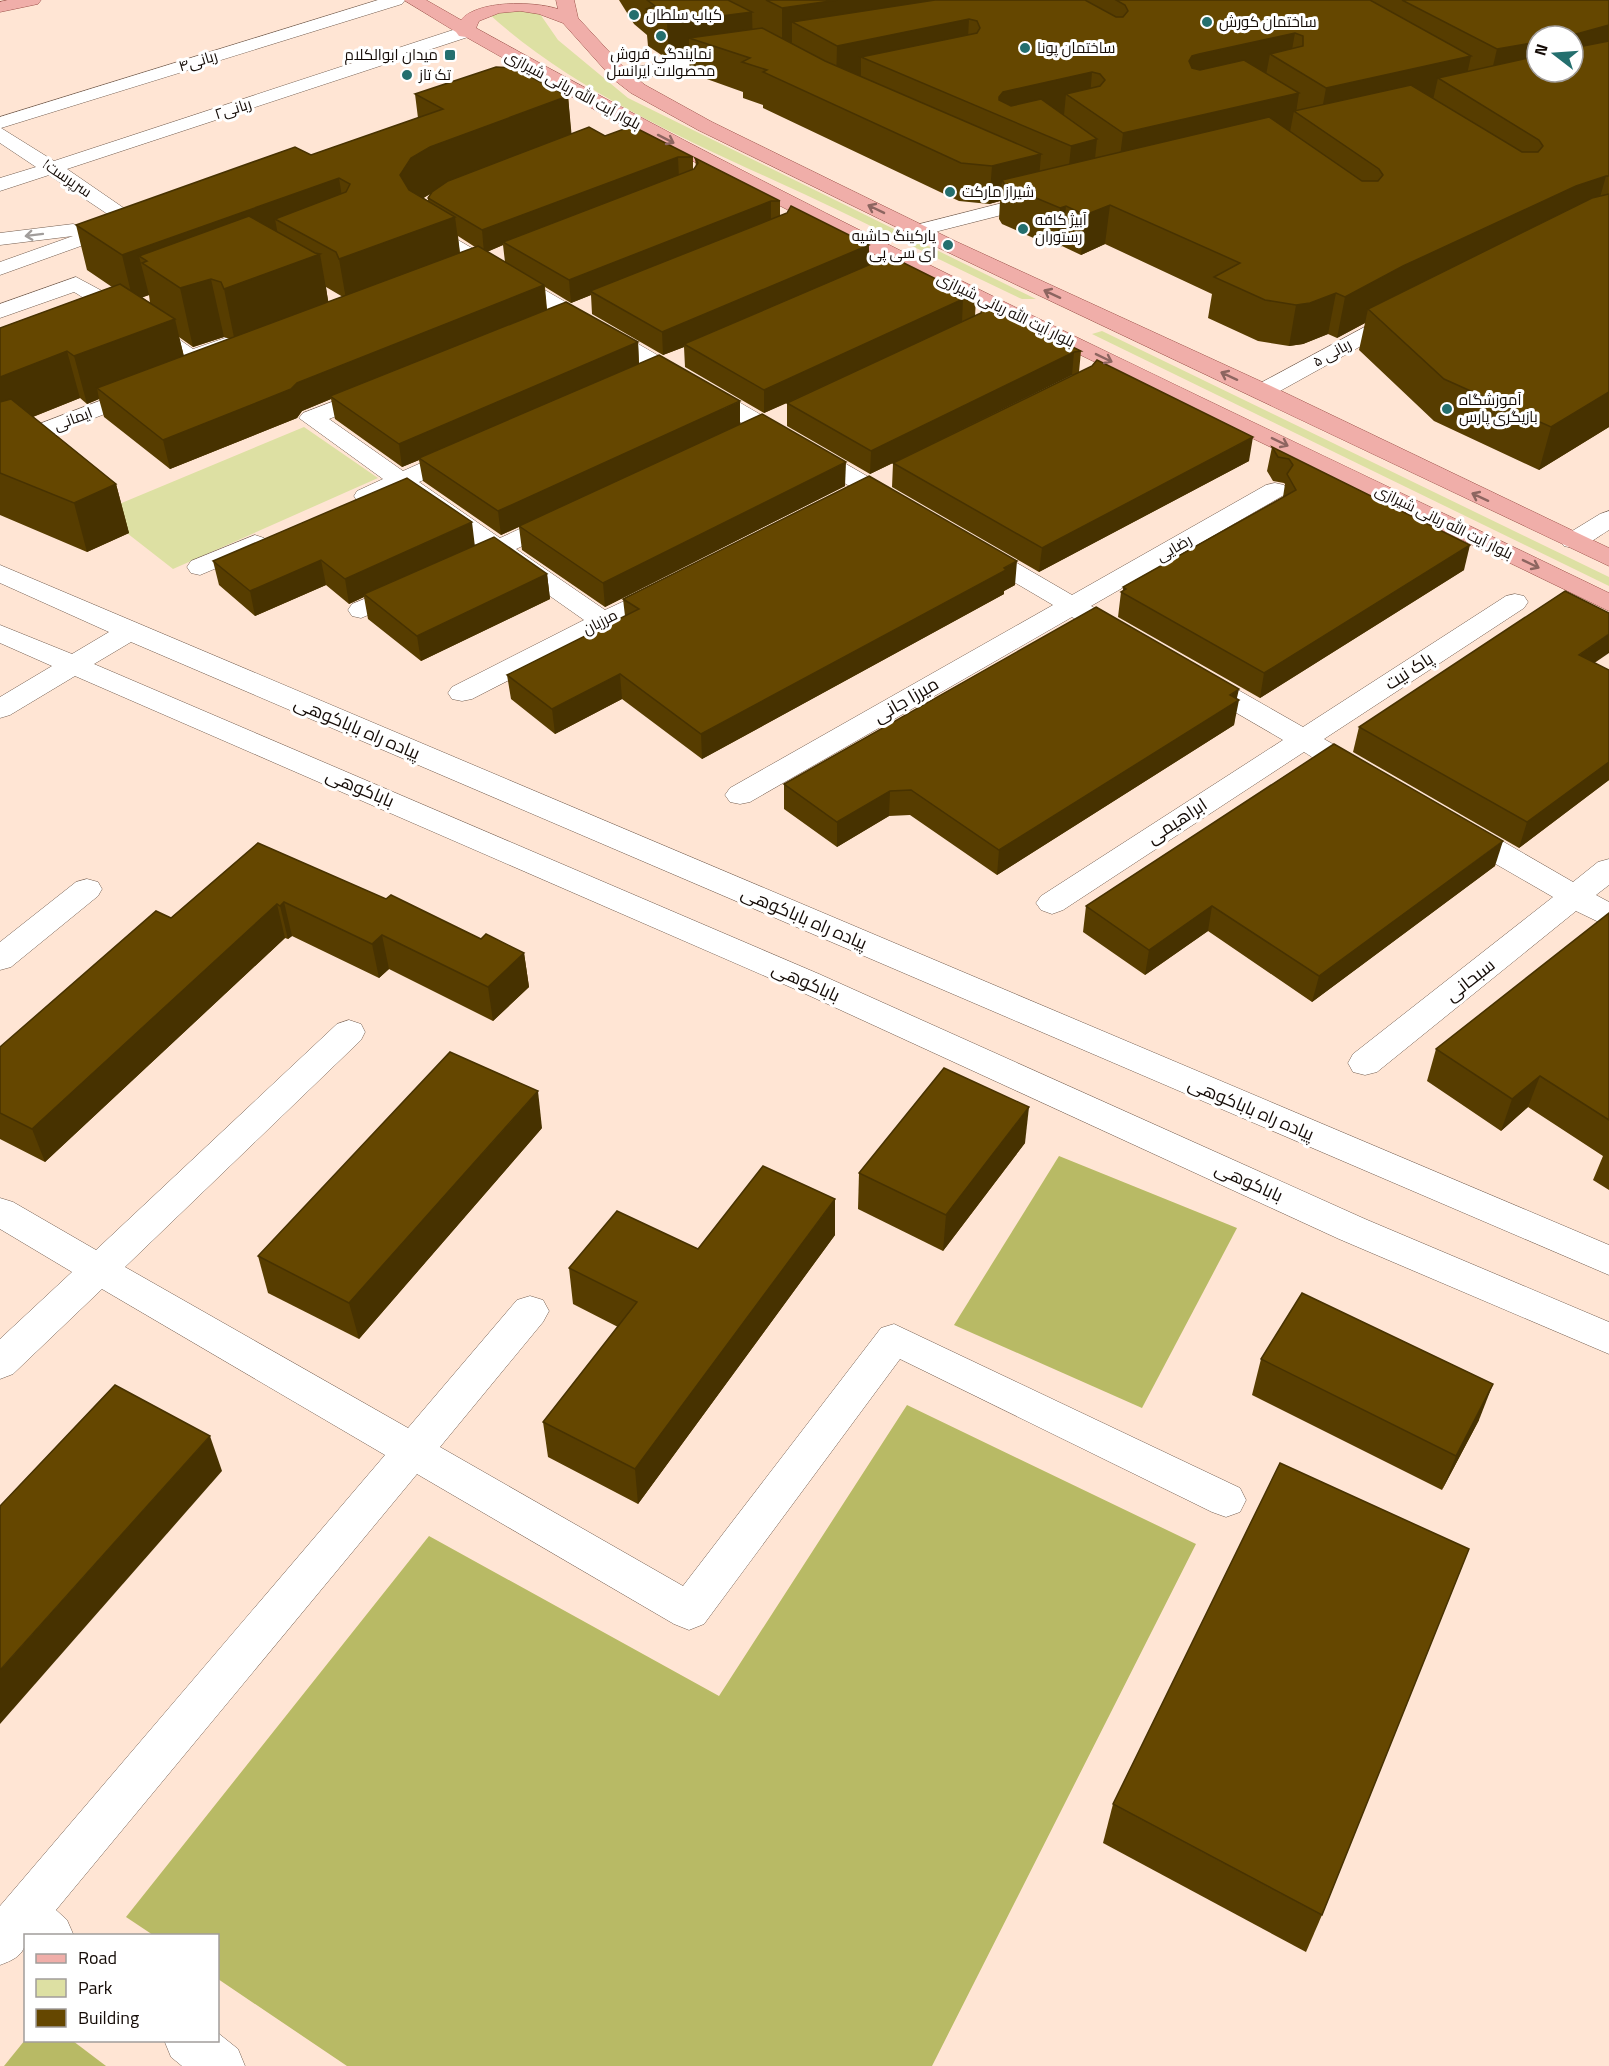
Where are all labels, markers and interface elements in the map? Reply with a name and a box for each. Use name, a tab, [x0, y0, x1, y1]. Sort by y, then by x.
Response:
place label: کباب سلطان	[646, 3, 722, 26]
marker: کباب سلطان	[627, 8, 641, 22]
place label: ساختمان کورش	[1219, 10, 1317, 33]
marker: ساختمان کورش	[1200, 15, 1214, 29]
north arrow	[1525, 24, 1585, 84]
marker: نمایندگی فروش محصولات ایرانسل	[654, 29, 668, 43]
place label: ساختمان پونا	[1037, 36, 1116, 59]
marker: ساختمان پونا	[1018, 41, 1032, 55]
text: N	[1528, 41, 1554, 58]
place label: نمایندگی فروش محصولات ایرانسل	[607, 42, 715, 82]
place label: میدان ابوالکلام	[344, 43, 438, 66]
street label: ربانی۴	[176, 44, 220, 77]
street label: بلوار آیت الله ربانی شیرازی	[501, 44, 645, 135]
marker: میدان ابوالکلام	[443, 48, 457, 62]
place label: تک تاز	[418, 63, 451, 86]
marker: تک تاز	[400, 68, 414, 82]
street label: ربانی۲	[211, 92, 254, 125]
one-way arrow	[657, 134, 675, 146]
street label: سرپرست۱	[38, 152, 97, 203]
place label: شیراز مارکت	[962, 180, 1034, 203]
marker: شیراز مارکت	[943, 185, 957, 199]
one-way arrow	[868, 203, 886, 215]
place label: آبیژ کافه رستوران	[1035, 208, 1087, 248]
marker: آبیژ کافه رستوران	[1016, 222, 1030, 236]
place label: پارکینگ حاشیه ای سی پی	[852, 224, 936, 264]
one-way arrow	[25, 229, 45, 240]
marker: پارکینگ حاشیه ای سی پی	[941, 238, 955, 252]
street label: بلوار آیت الله ربانی شیرازی	[933, 266, 1079, 353]
one-way arrow	[1043, 288, 1061, 300]
street label: ربانی ۵	[1308, 333, 1355, 373]
one-way arrow	[1094, 352, 1112, 364]
one-way arrow	[1220, 369, 1238, 381]
place label: آموزشگاه بازیگری پارس	[1459, 388, 1538, 428]
street label: ایمانی	[50, 401, 96, 436]
marker: آموزشگاه بازیگری پارس	[1440, 402, 1454, 416]
one-way arrow	[1270, 437, 1288, 449]
street label: بلوار آیت الله ربانی شیرازی	[1371, 478, 1517, 565]
one-way arrow	[1472, 490, 1490, 502]
street label: رضایی	[1152, 528, 1196, 567]
one-way arrow	[1521, 559, 1539, 570]
street label: مرزبان	[578, 603, 621, 640]
street label: پاک نیت	[1379, 645, 1438, 696]
street label: میرزا جانی	[868, 670, 944, 729]
street label: پیاده راه باباکوهی	[290, 689, 425, 766]
street label: باباکوهی	[322, 761, 399, 814]
street label: ابراهیمی	[1141, 791, 1212, 850]
street label: پیاده راه باباکوهی	[737, 879, 872, 956]
street label: سبحانی	[1439, 951, 1500, 1008]
street label: باباکوهی	[768, 955, 845, 1009]
street label: پیاده راه باباکوهی	[1184, 1070, 1319, 1147]
street label: باباکوهی	[1211, 1155, 1288, 1209]
legend	[24, 1934, 219, 2042]
text: Road	[78, 1944, 117, 1971]
text: Park	[78, 1974, 113, 2001]
text: Building	[78, 2004, 139, 2031]

